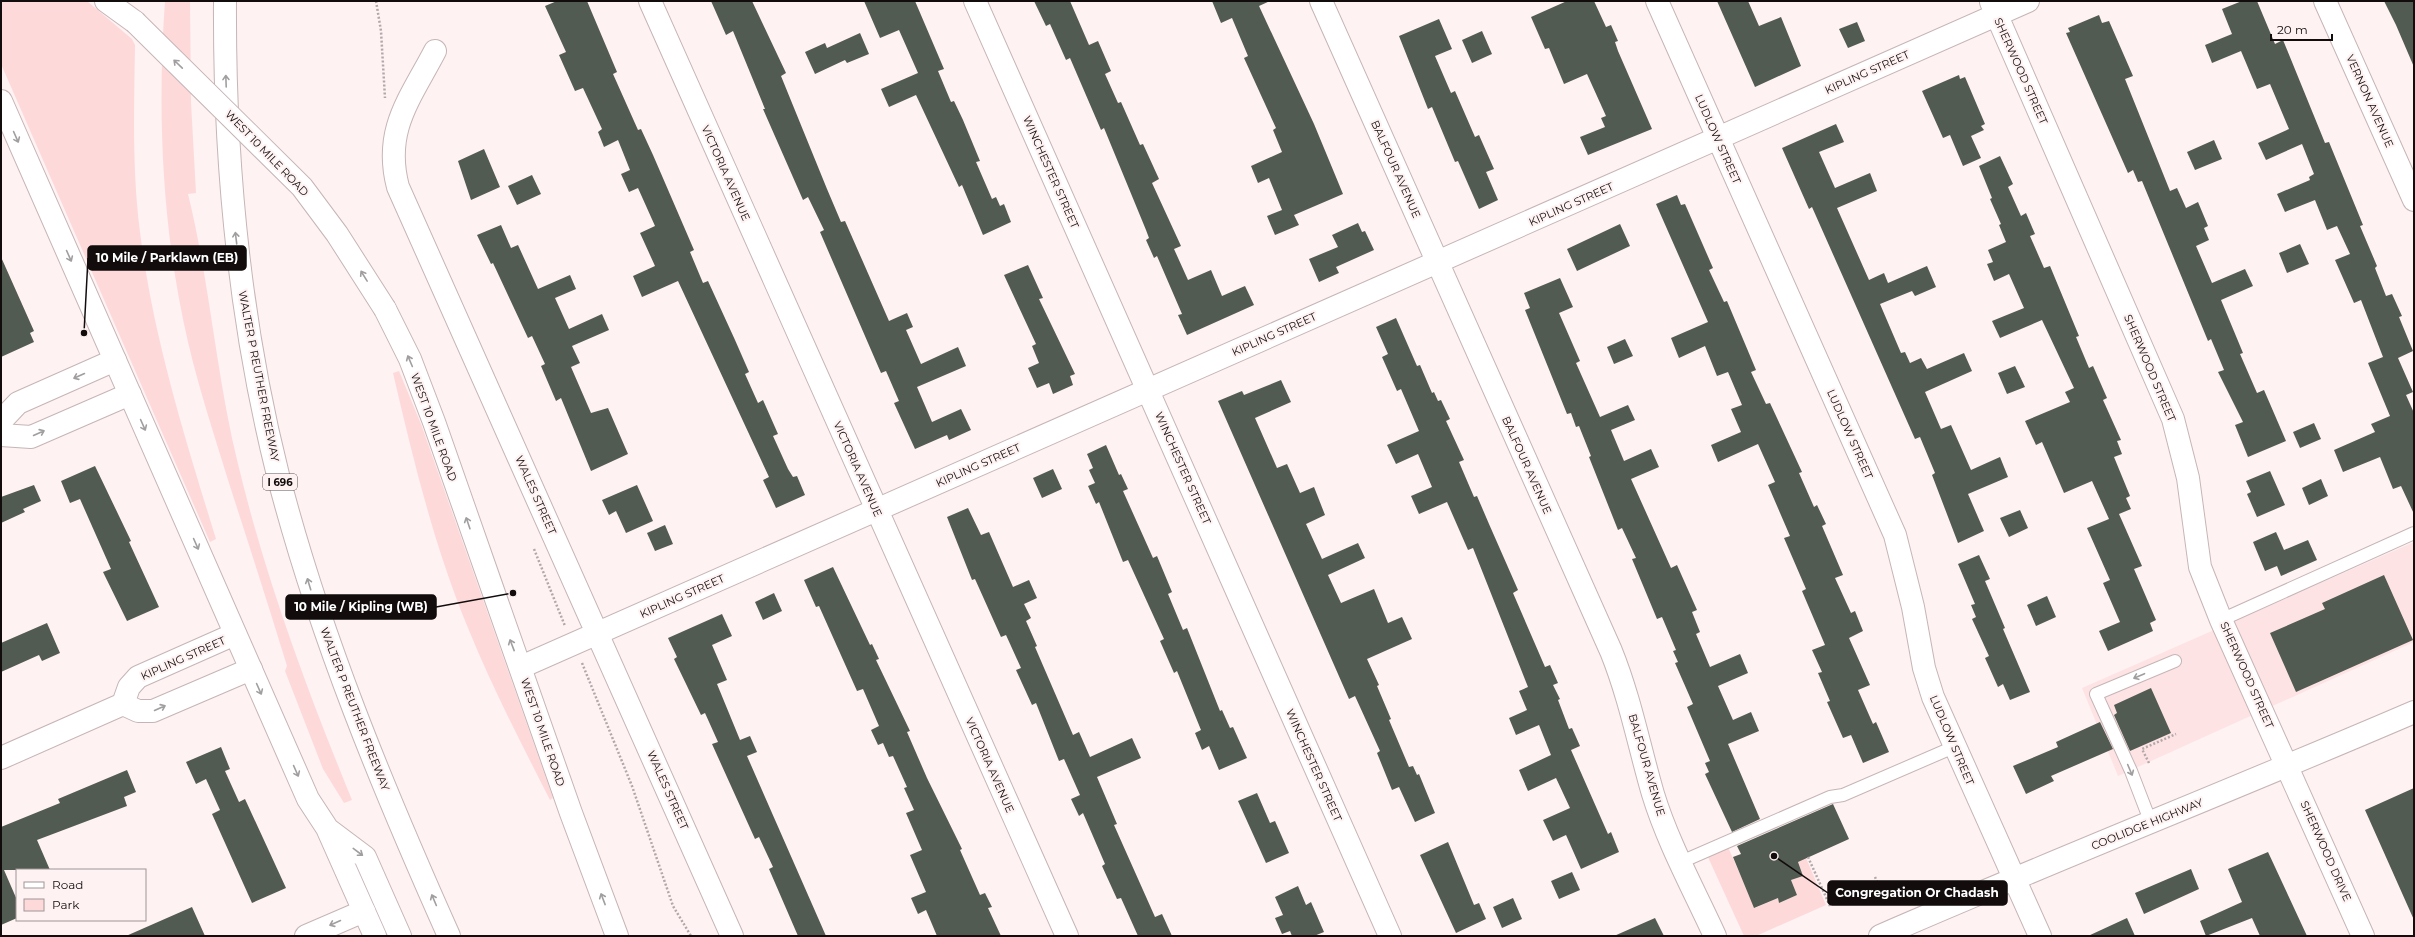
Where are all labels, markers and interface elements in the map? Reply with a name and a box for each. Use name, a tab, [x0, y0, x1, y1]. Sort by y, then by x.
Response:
street label: SHERWOOD STREET	[1991, 15, 2051, 127]
scale bar	[2271, 16, 2332, 42]
text: 20 m	[2277, 22, 2308, 37]
street label: KIPLING STREET	[1823, 47, 1912, 97]
street label: VERNON AVENUE	[2343, 52, 2397, 150]
one-way arrow	[173, 59, 183, 68]
one-way arrow	[222, 75, 229, 88]
street label: LUDLOW STREET	[1692, 92, 1744, 187]
street label: WEST 10 MILE ROAD	[222, 107, 312, 199]
street label: WINCHESTER STREET	[1020, 114, 1082, 231]
street label: BALFOUR AVENUE	[1368, 118, 1424, 220]
street label: VICTORIA AVENUE	[699, 123, 753, 223]
one-way arrow	[13, 131, 20, 143]
street label: KIPLING STREET	[1527, 179, 1616, 229]
one-way arrow	[232, 232, 240, 245]
callout: 10 Mile / Parklawn (EB)	[88, 246, 246, 270]
one-way arrow	[66, 250, 73, 262]
text: 10 Mile / Parklawn (EB)	[96, 250, 238, 265]
one-way arrow	[360, 271, 368, 282]
street label: WALTER P REUTHER FREEWAY	[236, 289, 282, 463]
street label: KIPLING STREET	[1230, 309, 1319, 359]
street label: SHERWOOD STREET	[2121, 312, 2179, 424]
one-way arrow	[406, 356, 413, 368]
street label: WEST 10 MILE ROAD	[408, 371, 460, 483]
one-way arrow	[73, 372, 85, 380]
street label: LUDLOW STREET	[1824, 387, 1876, 482]
street label: WINCHESTER STREET	[1152, 410, 1214, 527]
street label: BALFOUR AVENUE	[1499, 414, 1555, 516]
one-way arrow	[140, 419, 148, 431]
street label: VICTORIA AVENUE	[831, 419, 885, 519]
one-way arrow	[33, 429, 45, 436]
street label: KIPLING STREET	[934, 440, 1023, 490]
street label: WALES STREET	[512, 453, 560, 537]
road number: I 696	[263, 474, 297, 490]
one-way arrow	[464, 517, 471, 530]
one-way arrow	[192, 538, 200, 550]
street label: KIPLING STREET	[638, 571, 727, 621]
one-way arrow	[305, 578, 312, 591]
callout: 10 Mile / Kipling (WB)	[286, 595, 436, 619]
text: 10 Mile / Kipling (WB)	[294, 599, 428, 614]
street label: SHERWOOD STREET	[2217, 619, 2277, 731]
street label: WALTER P REUTHER FREEWAY	[317, 625, 393, 793]
street label: KIPLING STREET	[139, 633, 228, 683]
one-way arrow	[508, 640, 516, 652]
one-way arrow	[2134, 673, 2146, 681]
street label: WEST 10 MILE ROAD	[518, 676, 568, 788]
one-way arrow	[256, 682, 264, 694]
street label: LUDLOW STREET	[1927, 693, 1978, 788]
one-way arrow	[153, 703, 165, 711]
street label: WINCHESTER STREET	[1283, 707, 1345, 824]
street label: BALFOUR AVENUE	[1626, 712, 1668, 818]
street label: VICTORIA AVENUE	[963, 715, 1017, 815]
street label: WALES STREET	[644, 748, 692, 832]
one-way arrow	[293, 764, 300, 776]
one-way arrow	[2127, 764, 2135, 776]
street label: COOLIDGE HIGHWAY	[2089, 795, 2205, 853]
street label: SHERWOOD DRIVE	[2298, 799, 2354, 903]
one-way arrow	[352, 848, 363, 856]
legend	[16, 869, 146, 921]
text: Road	[52, 877, 83, 892]
callout: Congregation Or Chadash	[1828, 881, 2007, 905]
text: Congregation Or Chadash	[1835, 885, 1999, 900]
one-way arrow	[599, 894, 607, 906]
one-way arrow	[429, 895, 437, 907]
text: Park	[52, 897, 80, 912]
one-way arrow	[329, 920, 341, 928]

